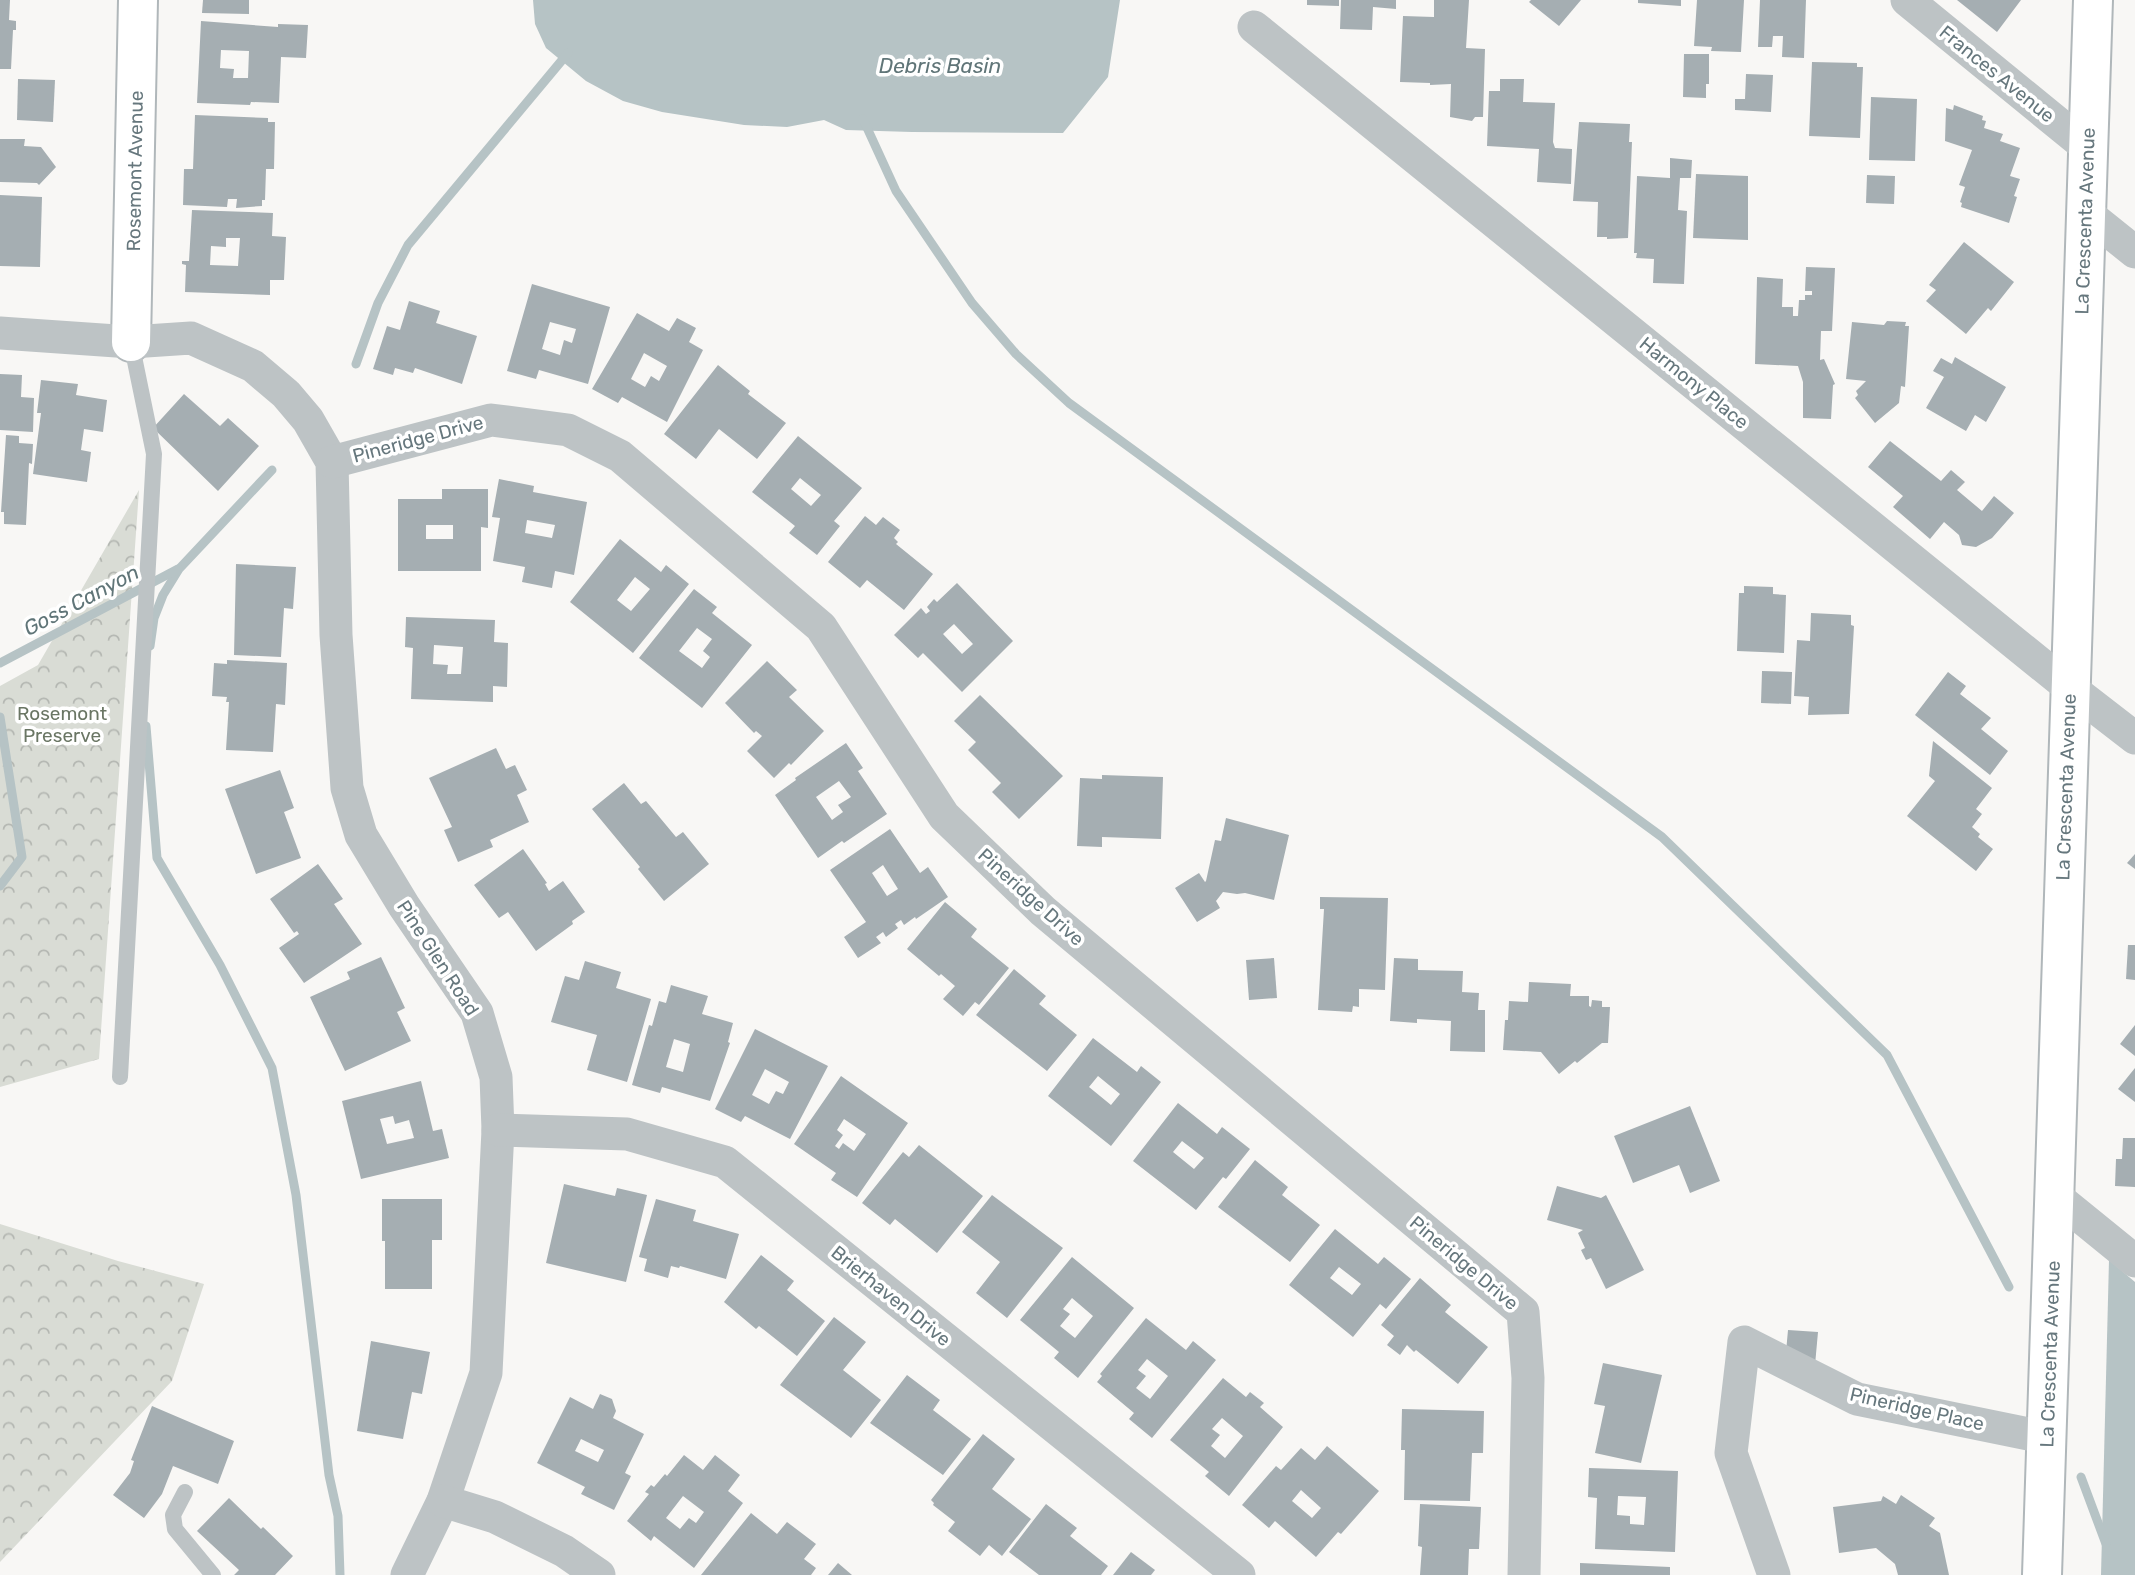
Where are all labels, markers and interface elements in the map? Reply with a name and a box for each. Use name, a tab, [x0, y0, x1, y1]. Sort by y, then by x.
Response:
street label: Frances Avenue	[1935, 21, 2059, 127]
water label: Debris Basin	[879, 53, 1001, 78]
street label: Rosemont Avenue	[122, 90, 148, 252]
street label: La Crescenta Avenue	[2070, 127, 2100, 315]
street label: Harmony Place	[1635, 332, 1753, 434]
street label: Pineridge Drive	[350, 410, 486, 468]
water label: Goss Canyon	[19, 559, 143, 641]
street label: La Crescenta Avenue	[2051, 693, 2081, 881]
park label: Rosemont Preserve	[17, 702, 108, 747]
street label: Pineridge Drive	[973, 843, 1089, 951]
street label: Pine Glen Road	[392, 896, 484, 1020]
street label: Pineridge Drive	[1405, 1211, 1523, 1315]
street label: Brierhaven Drive	[827, 1241, 955, 1351]
street label: La Crescenta Avenue	[2035, 1260, 2065, 1448]
street label: Pineridge Place	[1848, 1382, 1986, 1436]

